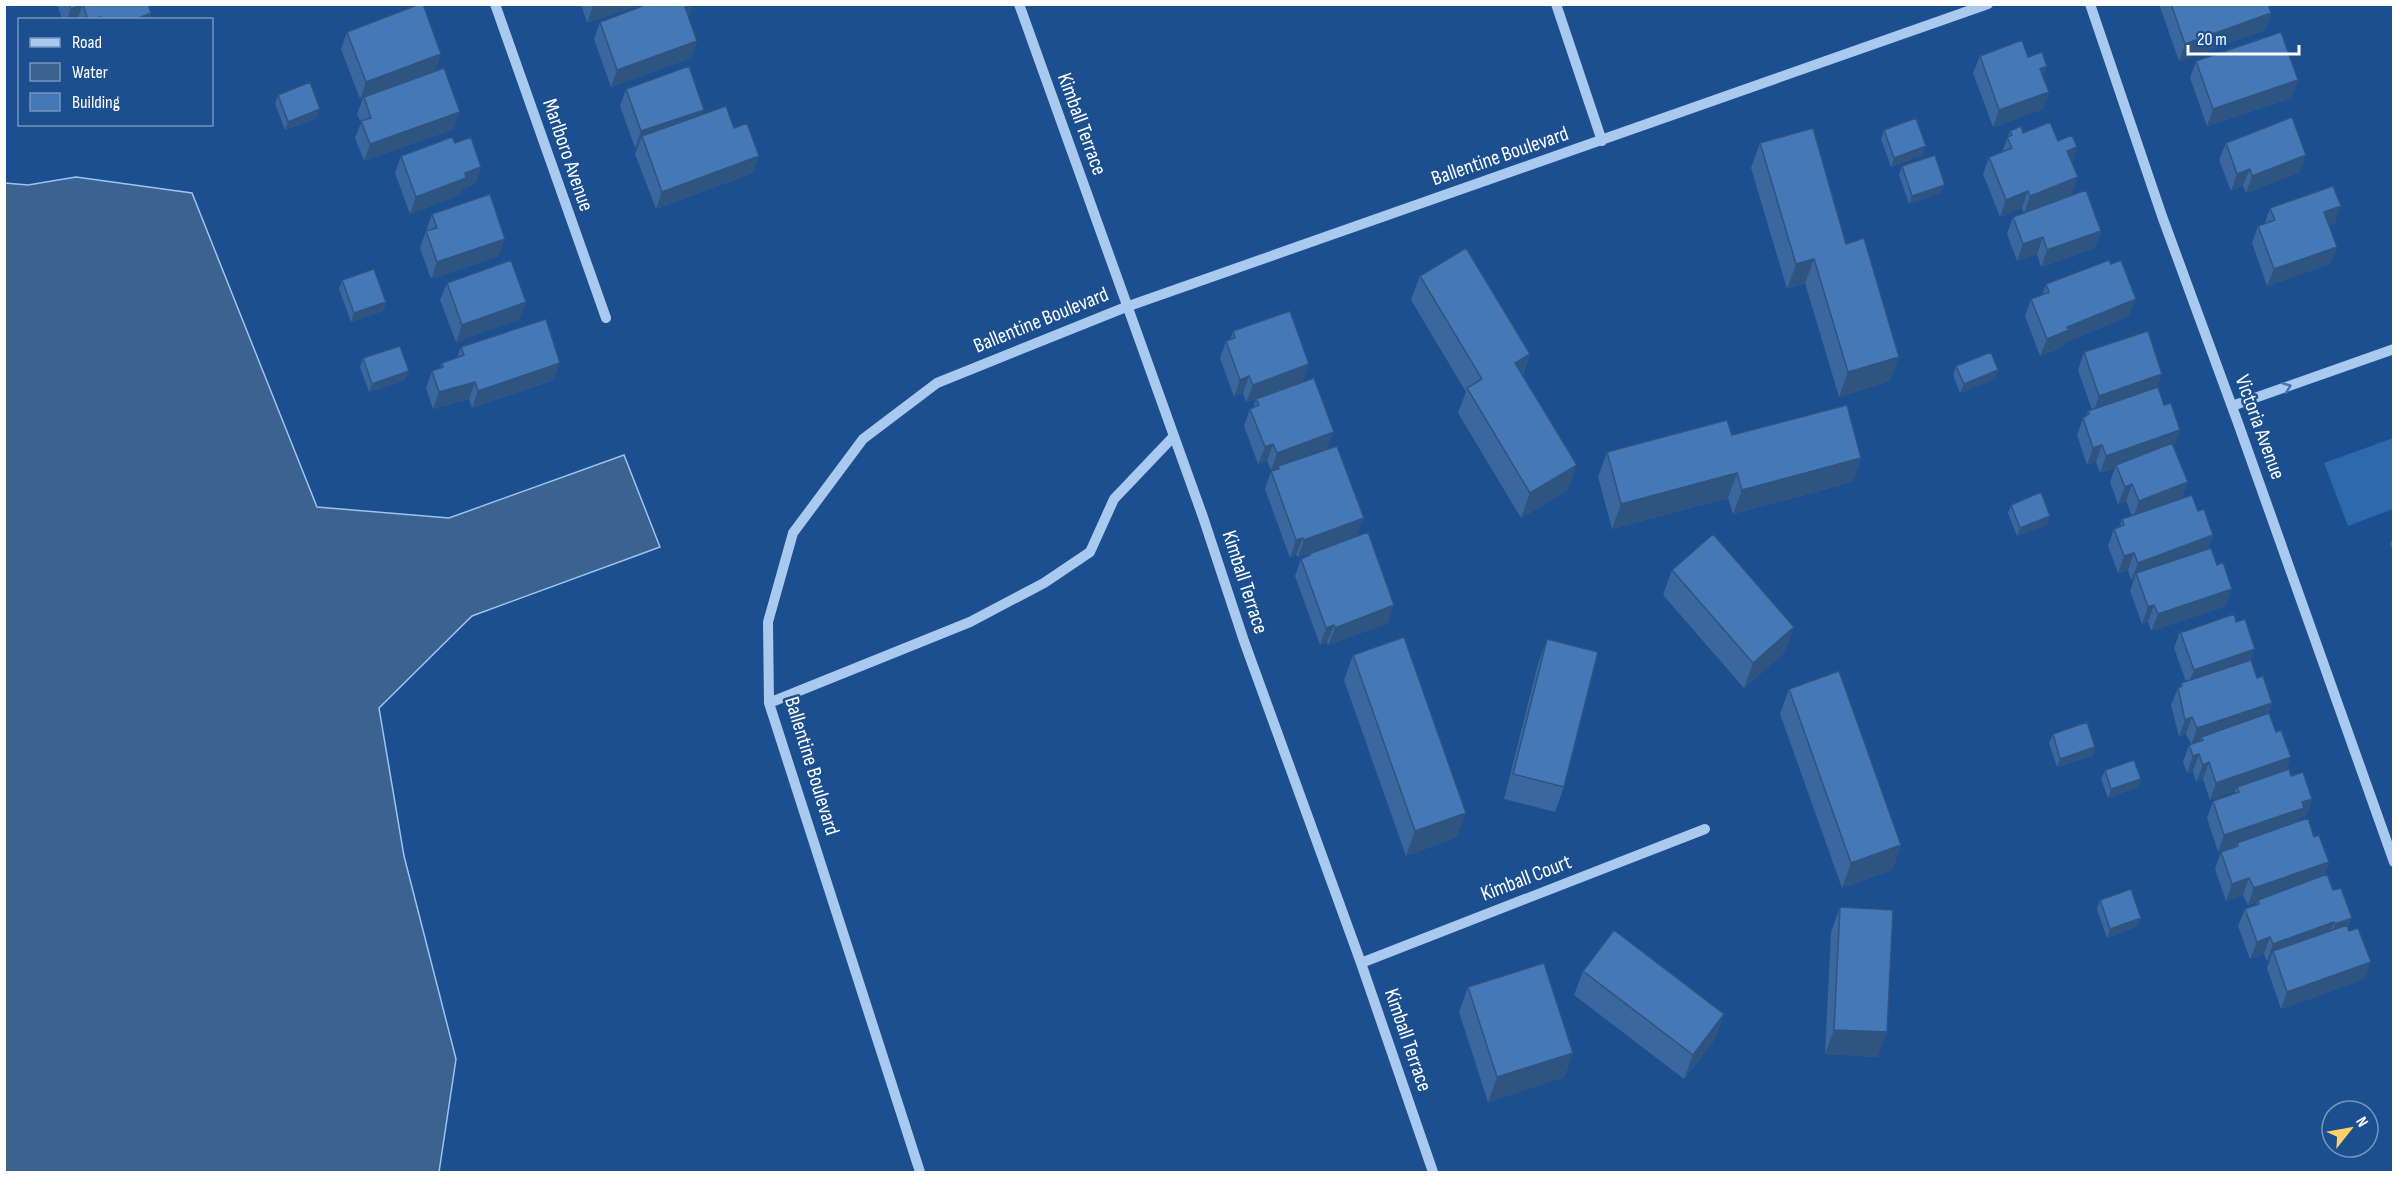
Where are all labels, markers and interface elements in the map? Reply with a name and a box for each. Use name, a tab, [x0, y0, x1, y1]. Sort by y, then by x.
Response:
legend	[18, 18, 213, 126]
scale bar	[2188, 18, 2299, 56]
text: 20 m	[2197, 29, 2227, 50]
text: Road	[72, 32, 102, 53]
text: Water	[72, 62, 108, 83]
street label: Kimball Terrace	[1052, 69, 1112, 179]
text: Building	[72, 92, 120, 113]
street label: Marlboro Avenue	[537, 96, 599, 214]
street label: Ballentine Boulevard	[1428, 121, 1572, 191]
street label: Ballentine Boulevard	[970, 282, 1112, 358]
street label: Victoria Avenue	[2230, 371, 2290, 483]
one-way arrow	[2281, 381, 2292, 394]
street label: Kimball Terrace	[1217, 527, 1273, 637]
street label: Ballentine Boulevard	[779, 694, 845, 838]
street label: Kimball Court	[1477, 849, 1575, 907]
street label: Kimball Terrace	[1379, 985, 1437, 1095]
north arrow	[2320, 1099, 2380, 1159]
text: N	[2351, 1113, 2372, 1131]

